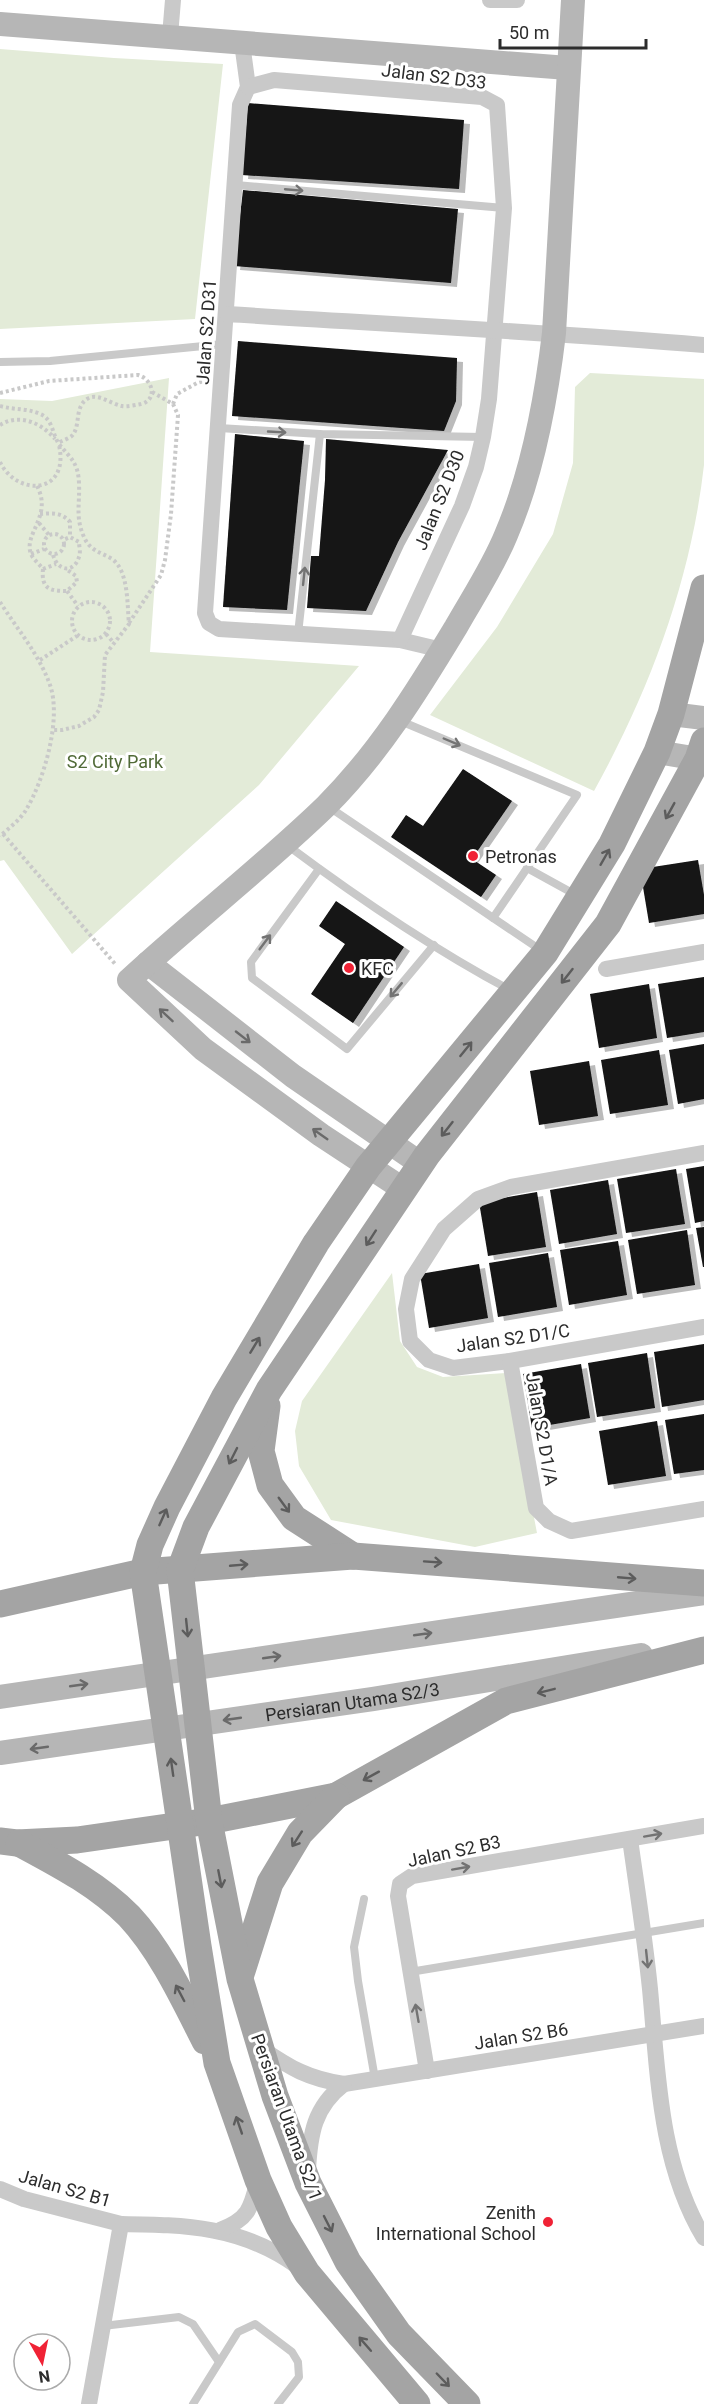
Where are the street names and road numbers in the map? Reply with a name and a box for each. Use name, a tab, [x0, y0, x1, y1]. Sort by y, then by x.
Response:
street label: Jalan S2 D33	[380, 59, 488, 93]
street label: Jalan S2 D31	[192, 279, 220, 385]
street label: Jalan S2 D30	[409, 447, 469, 553]
street label: Jalan S2 D1/C	[455, 1320, 571, 1356]
street label: Jalan S2 D1/A	[522, 1371, 562, 1488]
street label: Persiaran Utama S2/3	[264, 1678, 441, 1725]
street label: Jalan S2 B3	[405, 1831, 503, 1871]
street label: Jalan S2 B6	[472, 2018, 570, 2054]
street label: Persiaran Utama S2/1	[247, 2031, 327, 2203]
street label: Jalan S2 B1	[16, 2165, 114, 2211]

